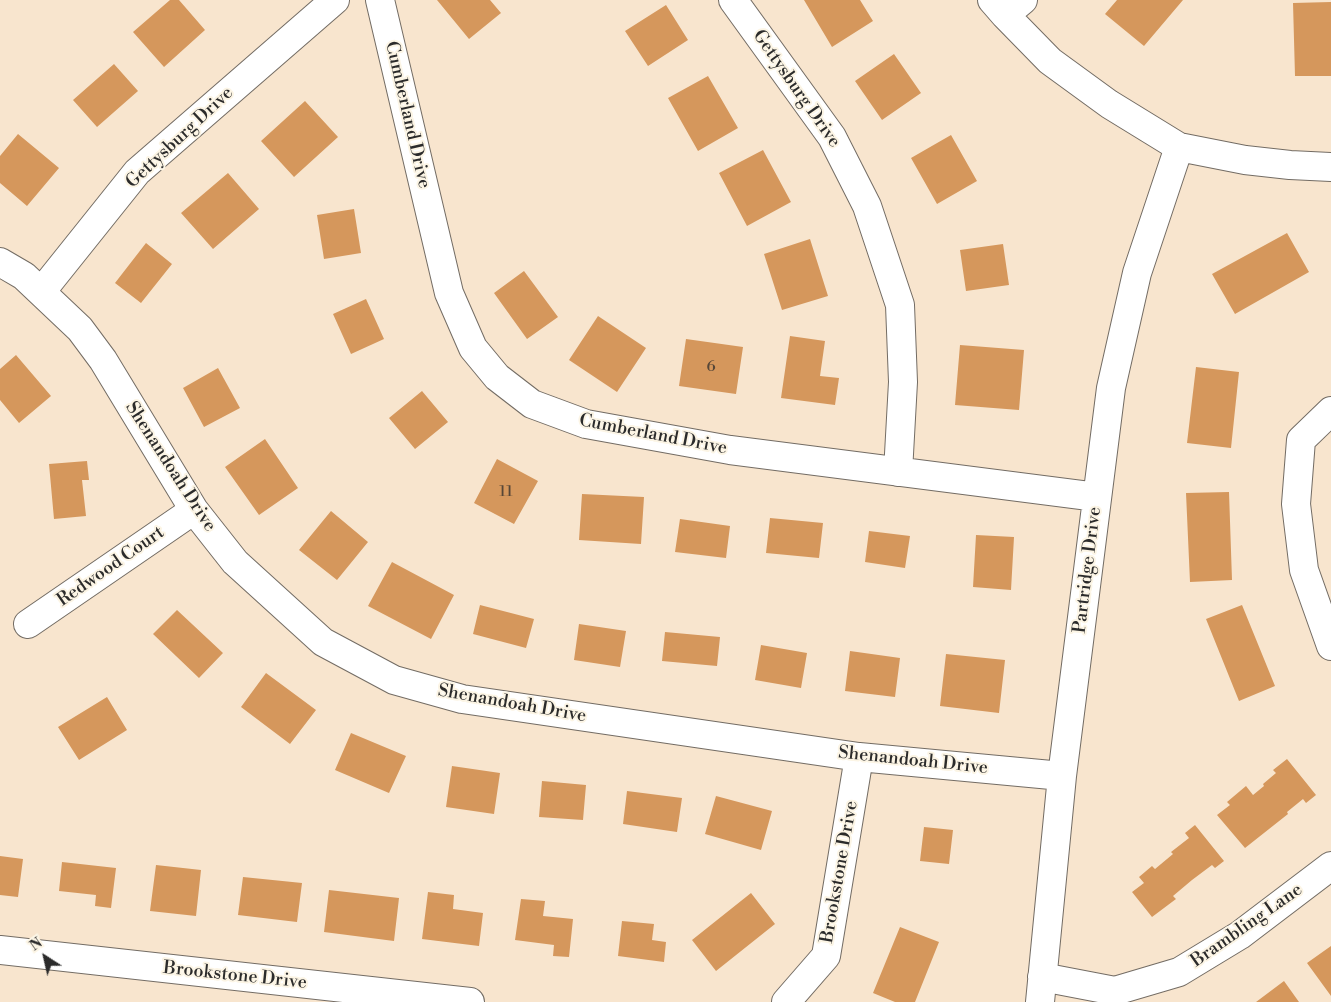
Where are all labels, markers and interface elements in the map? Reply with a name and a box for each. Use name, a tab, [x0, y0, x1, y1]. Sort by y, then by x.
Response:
street label: Gettysburg Drive	[747, 26, 845, 152]
street label: Cumberland Drive	[380, 39, 434, 191]
street label: Gettysburg Drive	[122, 83, 238, 193]
house number: 6	[706, 358, 716, 376]
street label: Shenandoah Drive	[120, 398, 220, 536]
street label: Cumberland Drive	[577, 410, 729, 460]
house number: 11	[499, 483, 513, 501]
street label: Partridge Drive	[1070, 506, 1106, 634]
street label: Redwood Court	[53, 522, 169, 612]
street label: Shenandoah Drive	[436, 680, 588, 728]
street label: Shenandoah Drive	[837, 742, 989, 780]
street label: Brookstone Drive	[817, 799, 863, 945]
street label: Brambling Lane	[1187, 879, 1307, 973]
north arrow	[20, 932, 70, 982]
text: N	[27, 934, 46, 955]
street label: Brookstone Drive	[162, 958, 308, 994]

